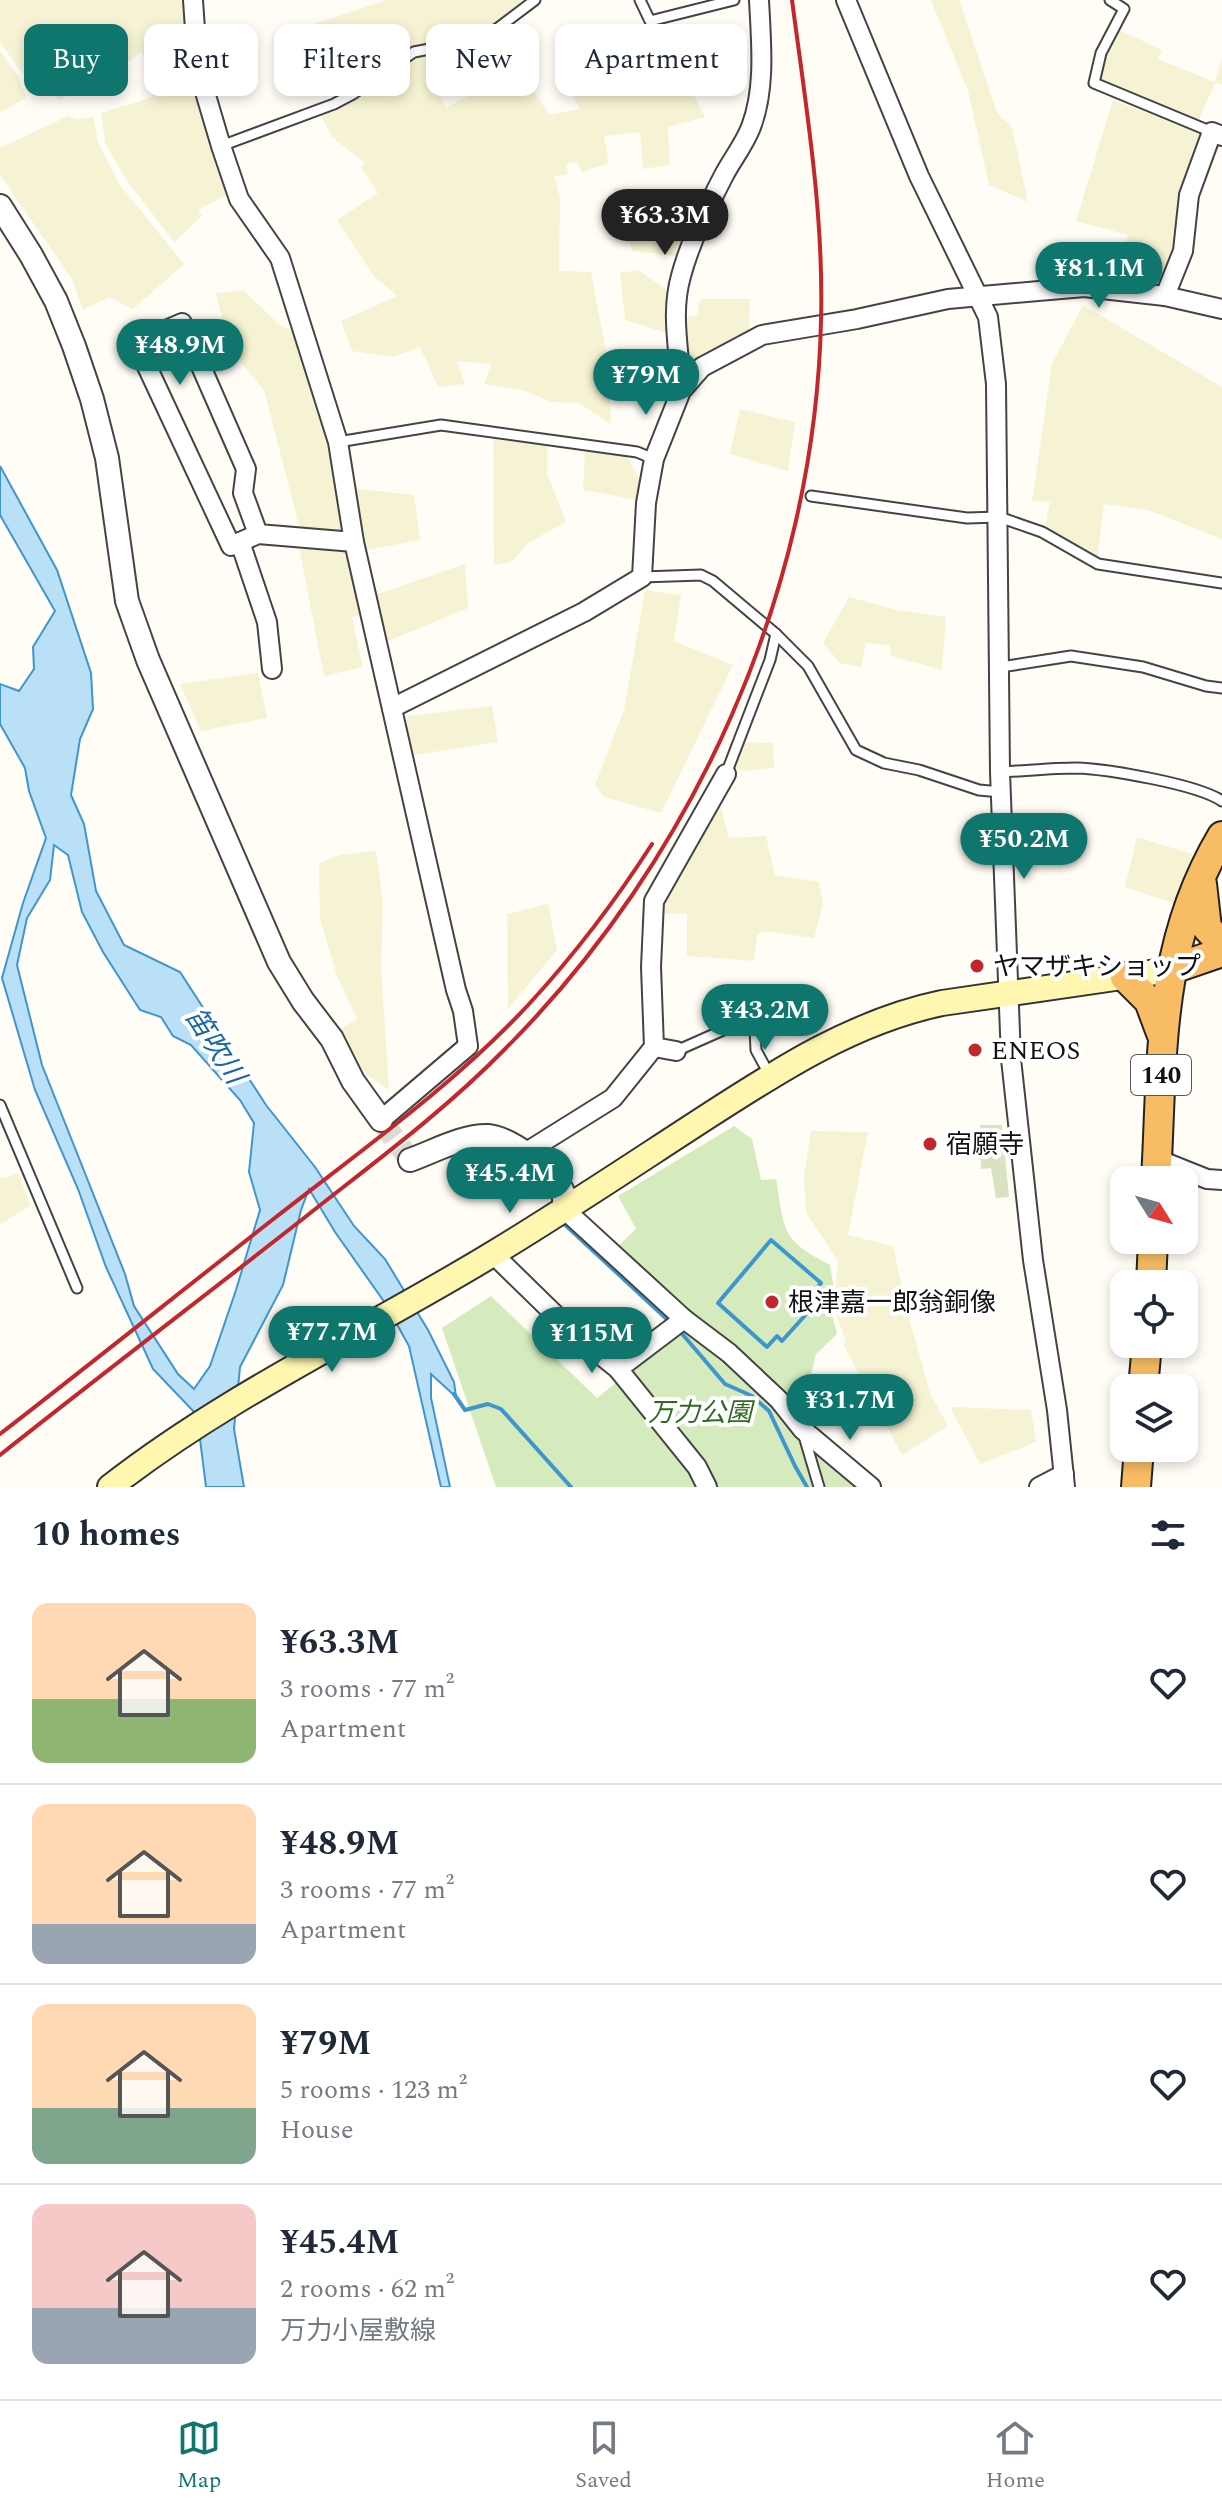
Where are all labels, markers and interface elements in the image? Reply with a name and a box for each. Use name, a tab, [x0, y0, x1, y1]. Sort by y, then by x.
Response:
chip: Buy	[24, 24, 128, 96]
chip: Rent	[144, 24, 258, 96]
chip: Filters	[274, 24, 410, 96]
chip: New	[426, 24, 539, 96]
chip: Apartment	[555, 24, 747, 96]
pin: ¥63.3M	[600, 189, 730, 257]
text: ¥63.3M	[619, 195, 711, 235]
pin: ¥81.1M	[1034, 242, 1164, 310]
text: ¥81.1M	[1053, 248, 1145, 288]
pin: ¥48.9M	[115, 319, 245, 387]
text: ¥48.9M	[134, 325, 226, 365]
pin: ¥79M	[599, 349, 693, 417]
text: ¥79M	[611, 355, 681, 395]
pin: ¥50.2M	[959, 813, 1089, 881]
text: ¥50.2M	[978, 819, 1070, 859]
place label: ヤマザキショップ	[993, 947, 1201, 987]
marker: ヤマザキショップ	[968, 957, 986, 975]
pin: ¥43.2M	[700, 984, 830, 1052]
text: ¥43.2M	[719, 990, 811, 1030]
water label: 笛吹川	[174, 999, 257, 1095]
place label: ENEOS	[991, 1031, 1080, 1071]
marker: ENEOS	[966, 1041, 984, 1059]
road number: 140	[1131, 1055, 1191, 1095]
place label: 宿願寺	[946, 1125, 1024, 1165]
marker: 宿願寺	[921, 1135, 939, 1153]
pin: ¥45.4M	[445, 1147, 575, 1215]
text: ¥45.4M	[464, 1153, 556, 1193]
north arrow	[1110, 1166, 1198, 1254]
map controls	[1110, 1166, 1198, 1462]
button: locate	[1110, 1270, 1198, 1358]
place label: 根津嘉一郎翁銅像	[788, 1283, 996, 1323]
marker: 根津嘉一郎翁銅像	[763, 1293, 781, 1311]
pin: ¥77.7M	[267, 1306, 397, 1374]
pin: ¥115M	[536, 1307, 648, 1375]
text: ¥77.7M	[286, 1312, 378, 1352]
text: ¥115M	[550, 1313, 634, 1353]
pin: ¥31.7M	[785, 1374, 915, 1442]
button: layers	[1110, 1374, 1198, 1462]
text: ¥31.7M	[804, 1380, 896, 1420]
park label: 万力公園	[648, 1393, 756, 1433]
text: 10 homes	[32, 1509, 181, 1561]
icon: filters	[1146, 1513, 1190, 1557]
text: ¥63.3M	[280, 1617, 399, 1669]
icon: home	[96, 1635, 192, 1731]
icon: heart	[1146, 1661, 1190, 1705]
text: 3 rooms · 77 m²	[280, 1669, 454, 1709]
text: Apartment	[280, 1709, 406, 1749]
text: ¥48.9M	[280, 1818, 399, 1870]
icon: home	[96, 1836, 192, 1932]
icon: heart	[1146, 1862, 1190, 1906]
text: 3 rooms · 77 m²	[280, 1870, 454, 1910]
text: Apartment	[280, 1910, 406, 1950]
text: ¥79M	[280, 2018, 371, 2070]
icon: home	[96, 2036, 192, 2132]
icon: heart	[1146, 2062, 1190, 2106]
text: 5 rooms · 123 m²	[280, 2070, 467, 2110]
text: House	[280, 2110, 354, 2150]
text: ¥45.4M	[280, 2217, 399, 2269]
icon: home	[96, 2236, 192, 2332]
icon: heart	[1146, 2262, 1190, 2306]
text: 2 rooms · 62 m²	[280, 2269, 454, 2309]
text: 万力小屋敷線	[280, 2311, 436, 2351]
tab: Map	[177, 2416, 221, 2497]
tab: Saved	[575, 2416, 632, 2497]
tab: Home	[986, 2416, 1045, 2497]

